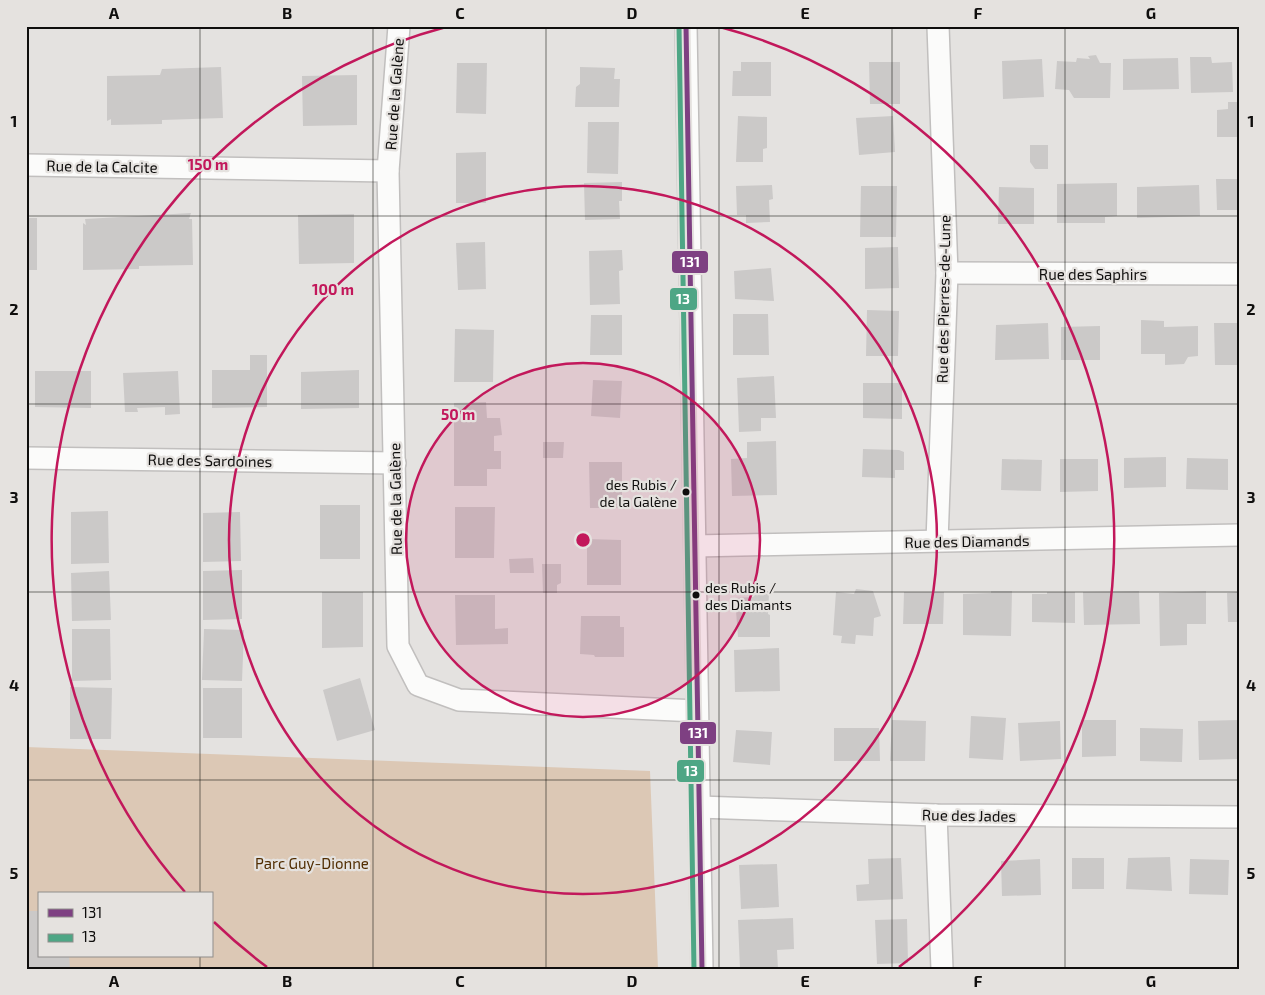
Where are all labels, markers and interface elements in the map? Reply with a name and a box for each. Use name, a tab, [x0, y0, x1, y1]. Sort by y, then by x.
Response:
text: A	[109, 3, 120, 22]
text: B	[282, 3, 292, 22]
text: C	[455, 3, 465, 22]
text: D	[627, 3, 638, 22]
text: E	[800, 3, 810, 22]
text: F	[974, 3, 983, 22]
text: G	[1146, 3, 1156, 22]
street label: Rue de la Galène	[381, 37, 407, 151]
text: 1	[11, 111, 17, 130]
text: 1	[1248, 111, 1254, 130]
text: 150 m	[188, 155, 228, 173]
street label: Rue de la Calcite	[46, 156, 158, 176]
street label: Rue des Pierres-de-Lune	[933, 215, 953, 383]
line badge: 131	[671, 250, 709, 274]
text: 131	[680, 253, 700, 270]
street label: Rue des Saphirs	[1039, 265, 1147, 283]
text: 100 m	[312, 280, 354, 298]
line badge: 13	[669, 287, 698, 311]
text: 13	[676, 290, 690, 307]
text: 2	[9, 299, 19, 318]
text: 2	[1246, 299, 1256, 318]
text: 50 m	[441, 405, 475, 423]
street label: Rue de la Galène	[385, 443, 405, 555]
street label: Rue des Sardoines	[148, 450, 272, 470]
place label: des Rubis / de la Galène	[600, 476, 677, 510]
text: 3	[9, 487, 19, 506]
marker: des Rubis / de la Galène	[681, 487, 691, 497]
text: 3	[1246, 487, 1256, 506]
centre of rings	[574, 531, 592, 549]
street label: Rue des Diamands	[904, 531, 1030, 551]
place label: des Rubis / des Diamants	[705, 579, 792, 613]
marker: des Rubis / des Diamants	[691, 590, 701, 600]
text: 4	[9, 675, 19, 694]
text: 4	[1246, 675, 1256, 694]
line badge: 131	[679, 721, 717, 745]
text: 131	[688, 724, 708, 741]
line badge: 13	[676, 759, 705, 783]
text: 13	[684, 762, 698, 779]
street label: Rue des Jades	[922, 805, 1016, 825]
park label: Parc Guy-Dionne	[255, 854, 369, 872]
text: 5	[10, 863, 19, 882]
text: 5	[1247, 863, 1256, 882]
legend	[38, 892, 212, 958]
text: 131	[82, 903, 102, 921]
text: 13	[82, 927, 96, 945]
text: A	[109, 971, 120, 990]
text: B	[282, 971, 292, 990]
text: C	[455, 971, 465, 990]
text: D	[627, 971, 638, 990]
text: E	[800, 971, 810, 990]
text: F	[974, 971, 983, 990]
text: G	[1146, 971, 1156, 990]

